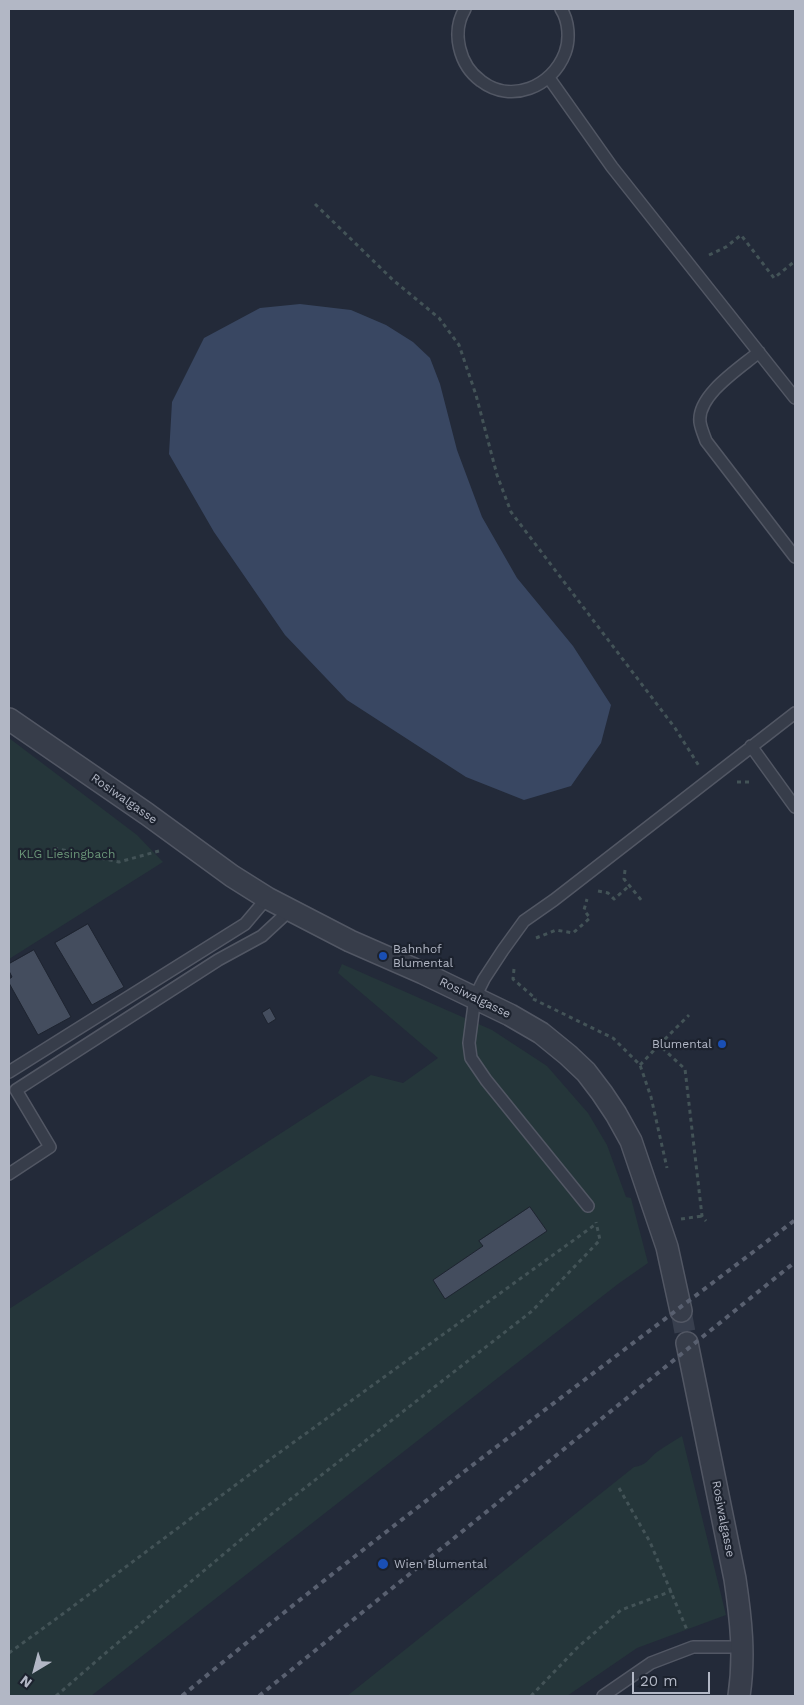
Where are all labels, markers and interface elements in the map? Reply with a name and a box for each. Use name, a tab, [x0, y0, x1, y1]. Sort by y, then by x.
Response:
street label: Rosiwalgasse	[88, 771, 160, 827]
park label: KLG Liesingbach	[19, 847, 115, 861]
place label: Bahnhof Blumental	[393, 942, 453, 970]
marker: Bahnhof Blumental	[377, 950, 389, 962]
street label: Rosiwalgasse	[437, 975, 513, 1021]
place label: Blumental	[652, 1037, 712, 1051]
marker: Blumental	[716, 1038, 728, 1050]
street label: Rosiwalgasse	[709, 1480, 737, 1558]
marker: Wien Blumental	[376, 1557, 390, 1571]
place label: Wien Blumental	[394, 1557, 487, 1571]
north arrow	[10, 1645, 60, 1695]
scale bar	[634, 1662, 712, 1694]
text: N	[17, 1672, 35, 1691]
text: 20 m	[640, 1672, 678, 1690]

